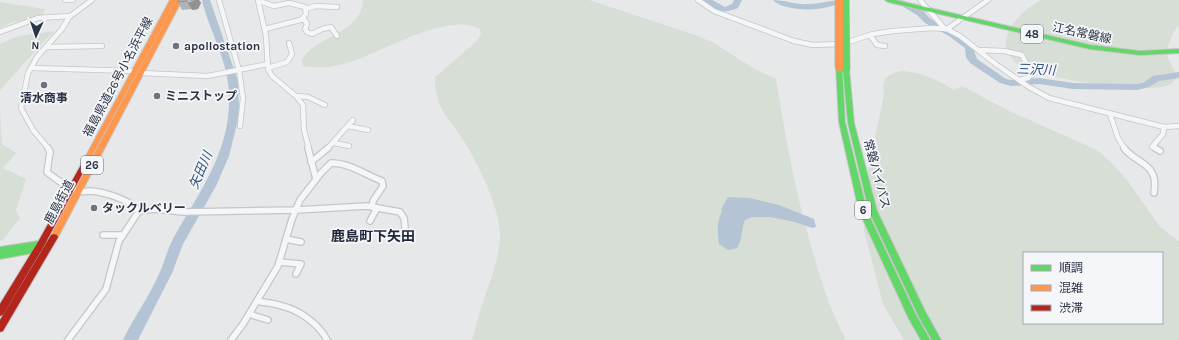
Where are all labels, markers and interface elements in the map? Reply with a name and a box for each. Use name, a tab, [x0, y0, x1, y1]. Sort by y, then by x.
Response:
street label: 福島県道26号小名浜平線	[80, 15, 156, 139]
north arrow	[16, 16, 56, 56]
street label: 江名常磐線	[1051, 20, 1113, 46]
road number: 48	[1021, 25, 1043, 43]
text: N	[31, 39, 40, 52]
place label: apollostation	[184, 39, 260, 53]
marker: apollostation	[171, 41, 181, 51]
water label: 三沢川	[1016, 61, 1058, 78]
marker: 清水商事	[39, 80, 49, 90]
place label: ミニストップ	[165, 89, 237, 103]
place label: 清水商事	[20, 91, 68, 105]
marker: ミニストップ	[152, 91, 162, 101]
street label: 常磐バイパス	[861, 138, 893, 210]
water label: 矢田川	[186, 147, 216, 191]
road number: 26	[81, 156, 103, 174]
street label: 鹿島街道	[42, 178, 76, 226]
place label: タックルベリー	[102, 201, 186, 215]
road number: 6	[855, 201, 871, 219]
marker: タックルベリー	[89, 203, 99, 213]
district label: 鹿島町下矢田	[331, 228, 415, 245]
legend	[1023, 252, 1163, 324]
text: 順調	[1059, 261, 1083, 275]
text: 混雑	[1059, 281, 1083, 295]
text: 渋滞	[1059, 301, 1083, 315]

